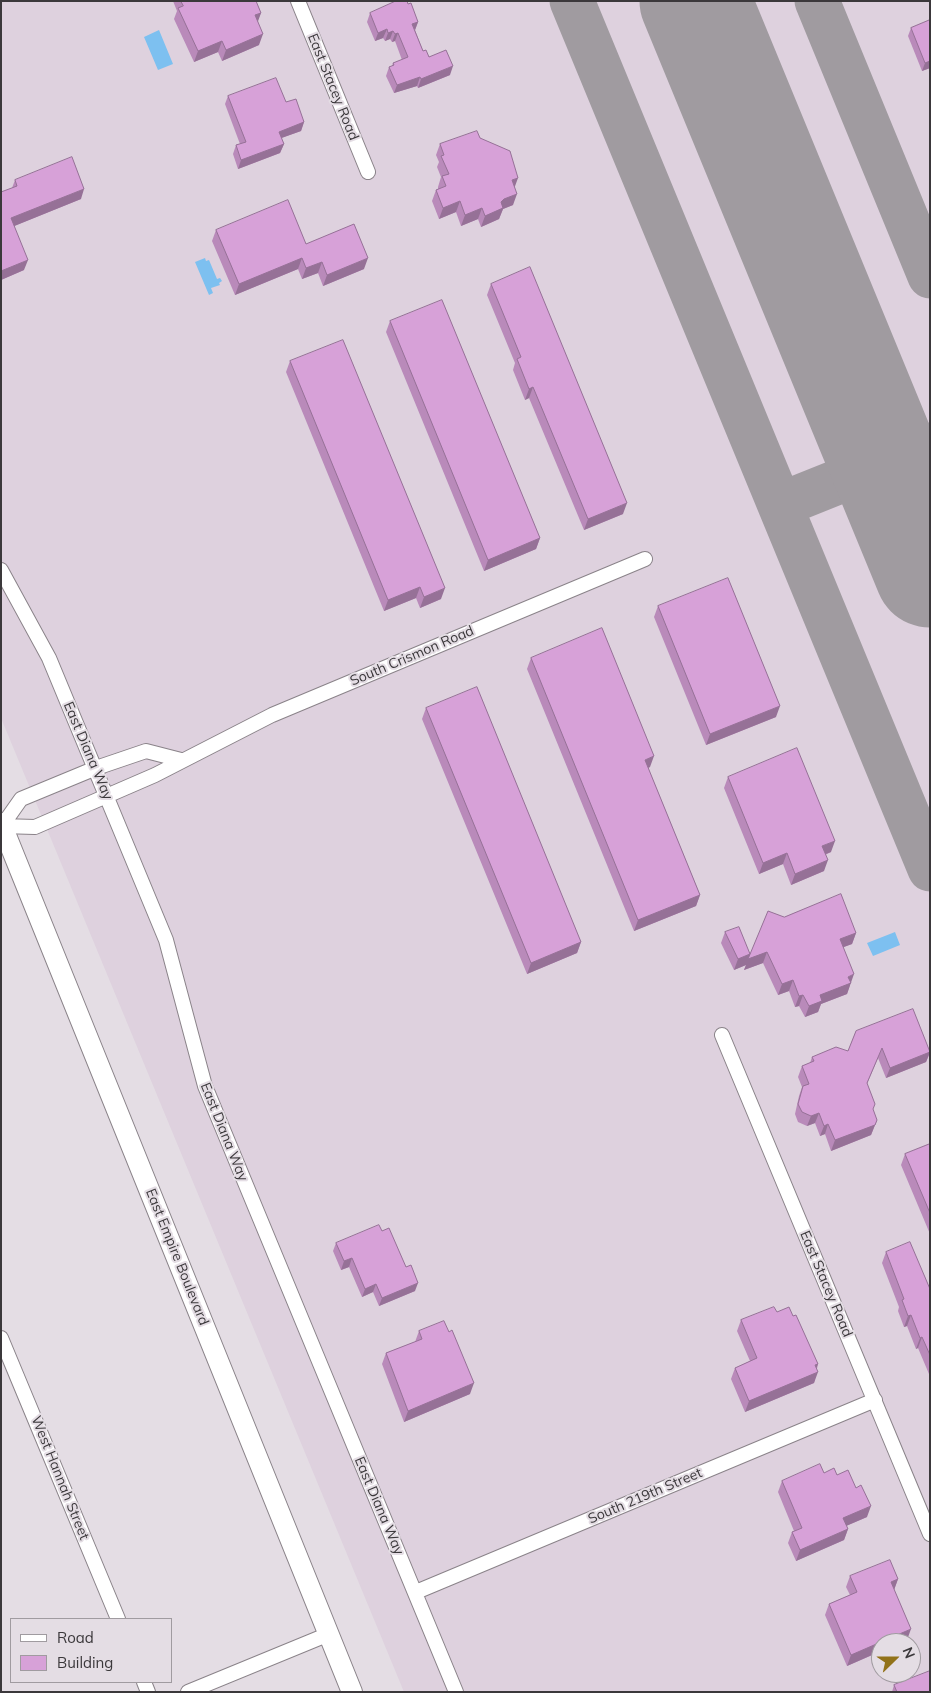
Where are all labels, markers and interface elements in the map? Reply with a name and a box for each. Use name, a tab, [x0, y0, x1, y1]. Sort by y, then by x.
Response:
street label: East Stacey Road	[304, 31, 362, 143]
street label: South Crismon Road	[348, 622, 476, 690]
street label: East Diana Way	[60, 699, 116, 803]
street label: East Diana Way	[197, 1080, 251, 1184]
street label: East Empire Boulevard	[142, 1186, 212, 1328]
street label: East Stacey Road	[796, 1228, 856, 1340]
street label: West Hannah Street	[27, 1414, 93, 1542]
street label: East Diana Way	[351, 1454, 407, 1558]
street label: South 219th Street	[585, 1464, 705, 1528]
legend	[10, 1618, 172, 1683]
text: Road	[57, 1628, 94, 1647]
north arrow	[871, 1633, 921, 1683]
text: N	[899, 1644, 919, 1661]
text: Building	[57, 1653, 113, 1672]

